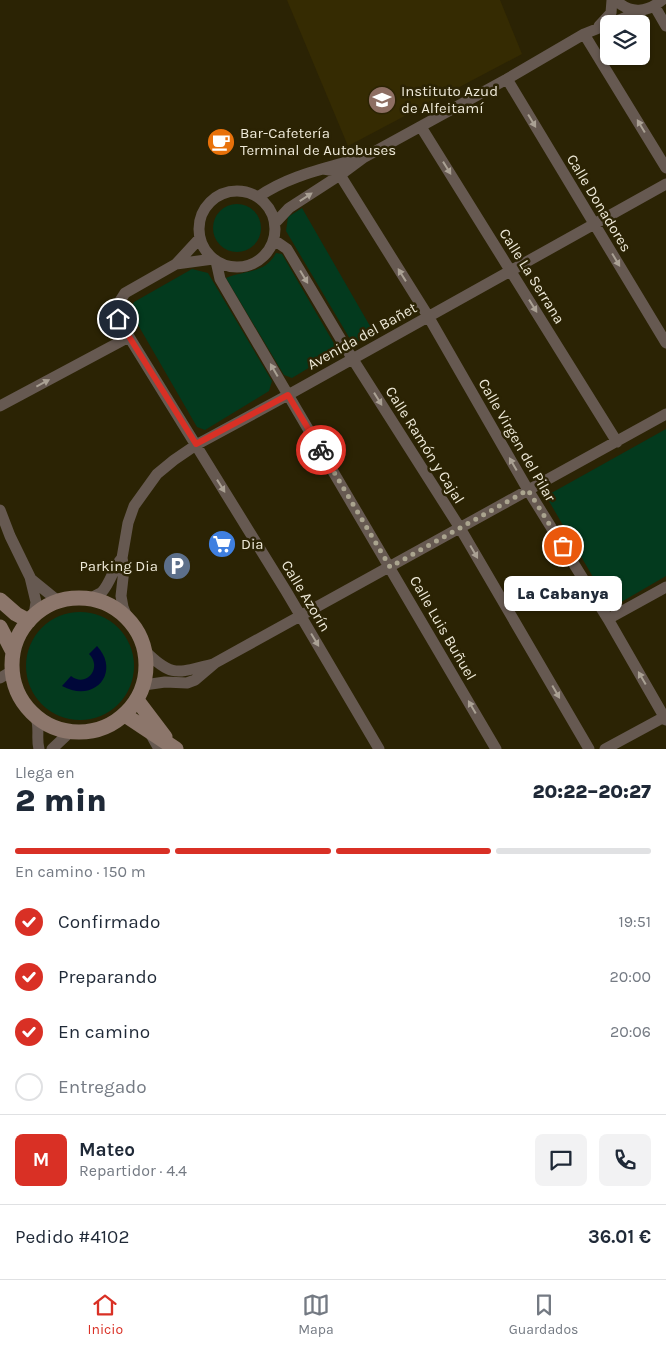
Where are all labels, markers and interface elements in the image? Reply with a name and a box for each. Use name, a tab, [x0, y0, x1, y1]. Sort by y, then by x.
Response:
map controls	[600, 15, 650, 65]
button: layers	[600, 15, 650, 65]
place label: Instituto Azud de Alfeitamí	[401, 82, 498, 117]
school or university icon: Instituto Azud de Alfeitamí	[367, 85, 397, 115]
one-way arrow	[528, 114, 537, 127]
one-way arrow	[636, 120, 645, 133]
place label: Bar-Cafetería Terminal de Autobuses	[240, 124, 396, 159]
cafe icon: Bar-Cafetería Terminal de Autobuses	[206, 127, 236, 157]
street label: Calle Donadores	[563, 151, 635, 255]
one-way arrow	[442, 161, 451, 175]
one-way arrow	[299, 193, 313, 202]
street label: Calle La Serrana	[495, 225, 569, 327]
one-way arrow	[611, 253, 620, 266]
one-way arrow	[398, 268, 407, 281]
one-way arrow	[299, 271, 308, 284]
pin	[97, 298, 139, 340]
street label: Avenida del Bañet	[304, 298, 420, 373]
one-way arrow	[529, 299, 538, 312]
icon: home	[104, 305, 132, 333]
one-way arrow	[270, 364, 279, 377]
street label: Calle Virgen del Pilar	[474, 375, 560, 505]
one-way arrow	[36, 379, 50, 387]
street label: Calle Ramón y Cajal	[382, 383, 468, 507]
one-way arrow	[374, 393, 383, 406]
courier	[296, 425, 346, 475]
icon: bike	[307, 436, 335, 464]
one-way arrow	[509, 456, 517, 471]
one-way arrow	[216, 480, 225, 493]
pin	[542, 525, 584, 567]
supermarket icon: Dia	[207, 529, 237, 559]
icon: bag	[549, 532, 577, 560]
place label: Dia	[241, 535, 264, 553]
one-way arrow	[469, 546, 478, 559]
parking icon: Parking Dia	[162, 551, 192, 581]
place label: Parking Dia	[79, 557, 158, 575]
street label: Calle Azorín	[278, 557, 334, 635]
street label: Calle Luis Buñuel	[406, 573, 480, 683]
callout: La Cabanya	[504, 576, 622, 611]
text: La Cabanya	[517, 584, 609, 603]
one-way arrow	[310, 633, 319, 646]
one-way arrow	[637, 671, 646, 685]
one-way arrow	[551, 686, 560, 699]
one-way arrow	[467, 700, 476, 713]
text: Llega en	[15, 763, 75, 782]
text: 20:22–20:27	[533, 781, 651, 803]
text: 2 min	[15, 782, 107, 819]
text: En camino · 150 m	[15, 862, 146, 881]
icon: check	[15, 908, 43, 936]
text: Confirmado	[58, 911, 160, 933]
text: 19:51	[618, 912, 651, 931]
icon: check	[15, 963, 43, 991]
text: Preparando	[58, 966, 157, 988]
text: 20:00	[610, 967, 651, 986]
icon: check	[15, 1018, 43, 1046]
text: En camino	[58, 1021, 150, 1043]
text: 20:06	[610, 1022, 651, 1041]
text: Entregado	[58, 1076, 147, 1098]
button: chat	[535, 1134, 587, 1186]
button: phone	[599, 1134, 651, 1186]
text: Mateo	[79, 1139, 135, 1161]
text: M	[33, 1149, 49, 1171]
text: Repartidor · 4.4	[79, 1161, 187, 1180]
text: Pedido #4102	[15, 1226, 129, 1248]
text: 36.01 €	[588, 1226, 651, 1248]
tab: Inicio	[88, 1291, 123, 1338]
tab: Mapa	[298, 1291, 334, 1338]
tab: Guardados	[509, 1291, 578, 1338]

